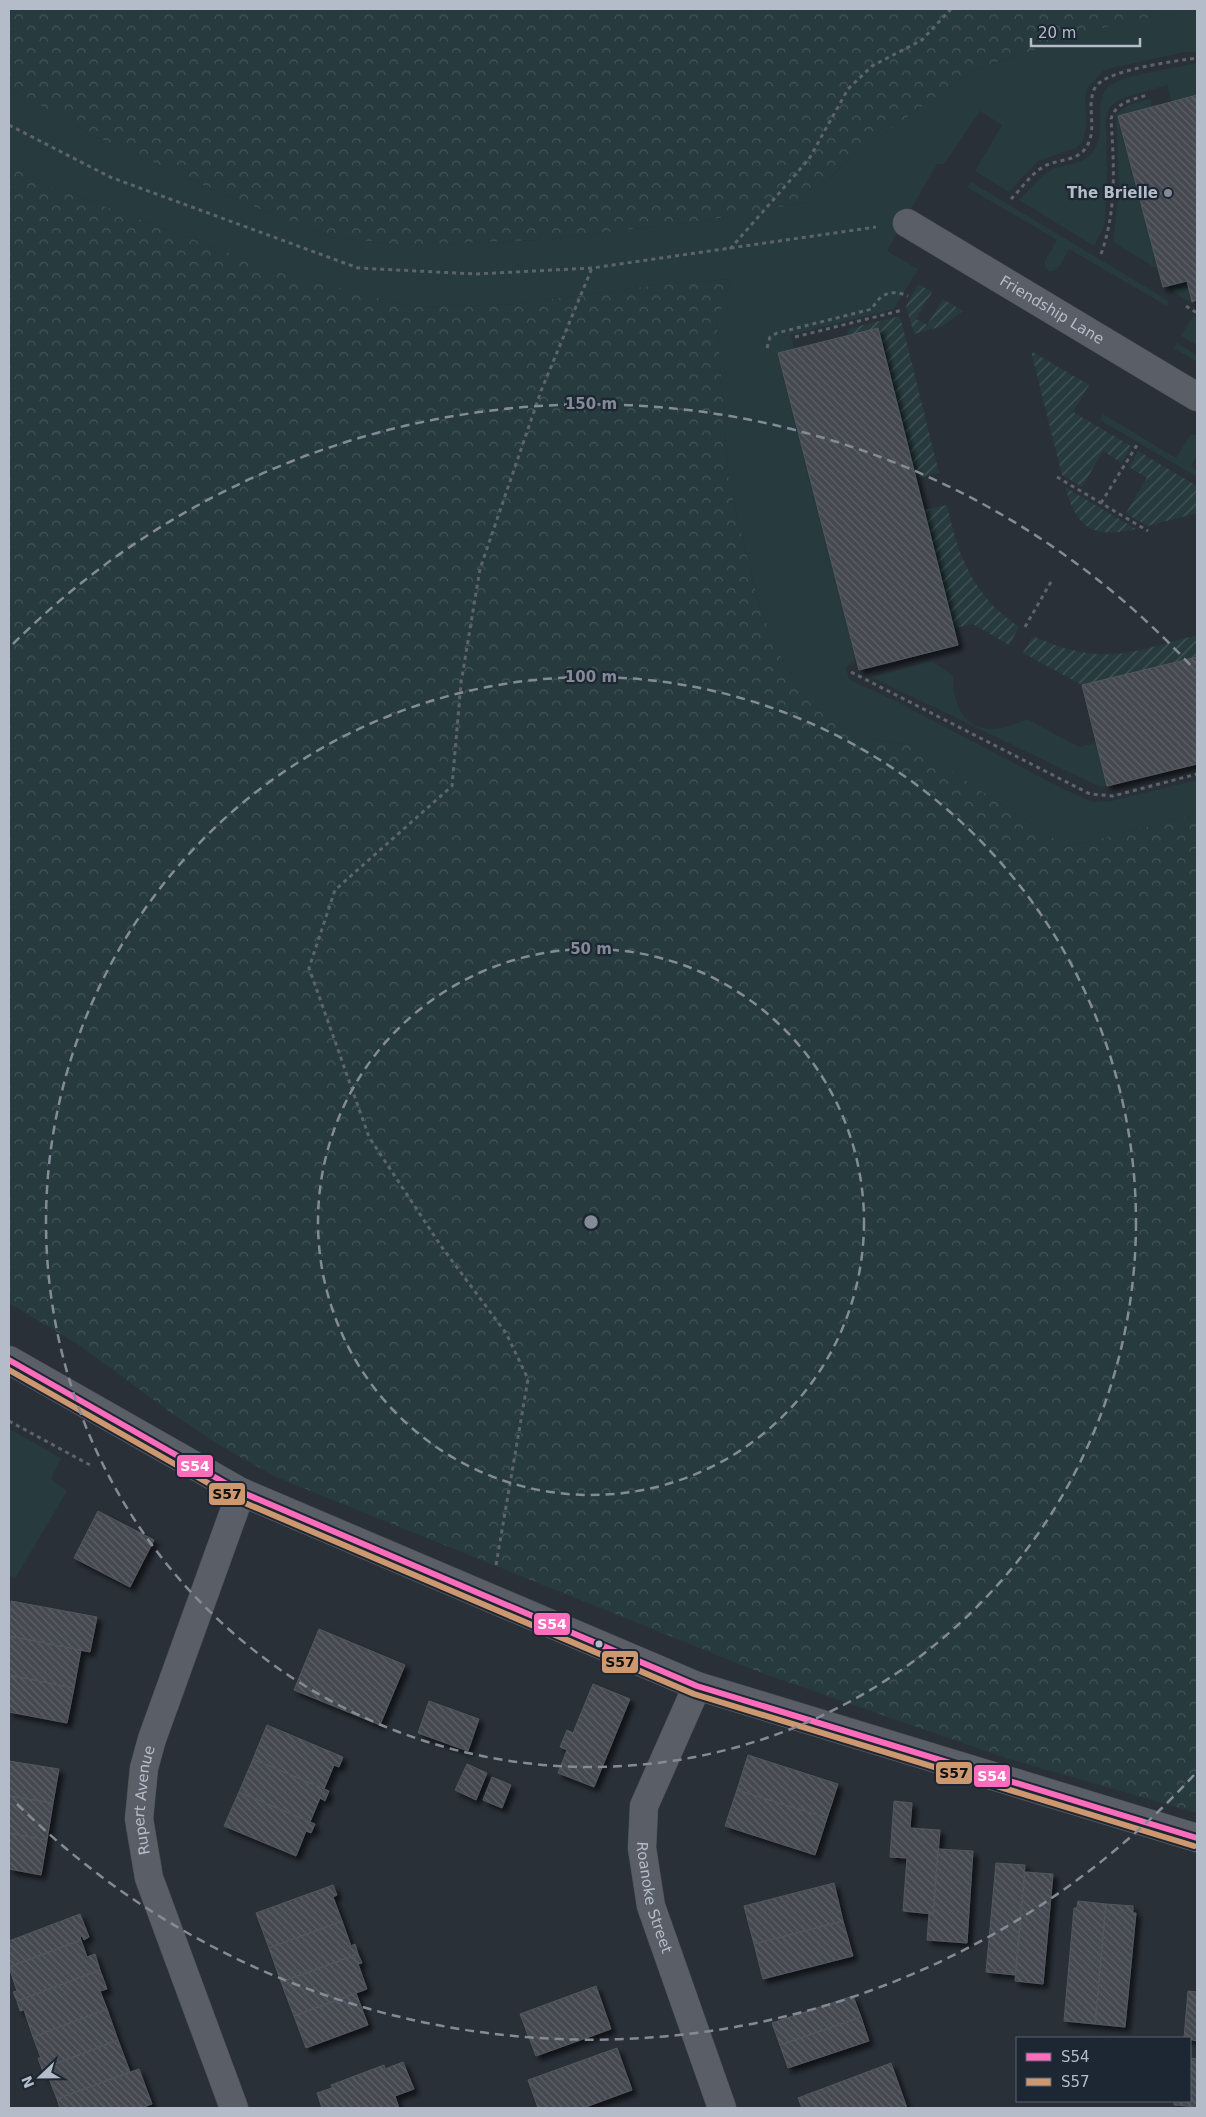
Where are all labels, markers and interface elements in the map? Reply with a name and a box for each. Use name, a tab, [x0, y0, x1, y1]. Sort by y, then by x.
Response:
scale bar	[1031, 15, 1140, 47]
text: 20 m	[1038, 24, 1076, 42]
place label: The Brielle	[1067, 184, 1158, 202]
marker: The Brielle	[1162, 187, 1174, 199]
street label: Friendship Lane	[997, 272, 1107, 348]
text: 150 m	[565, 395, 617, 413]
text: 100 m	[565, 668, 617, 686]
text: 50 m	[570, 940, 612, 958]
centre of rings	[582, 1213, 600, 1231]
line badge: S54	[176, 1454, 214, 1478]
text: S54	[180, 1458, 210, 1474]
line badge: S57	[208, 1482, 246, 1506]
text: S57	[212, 1486, 242, 1502]
line badge: S54	[533, 1612, 571, 1636]
text: S54	[537, 1616, 567, 1632]
unlabelled marker	[594, 1639, 604, 1649]
line badge: S57	[601, 1650, 639, 1674]
text: S57	[605, 1654, 635, 1670]
street label: Rupert Avenue	[130, 1743, 159, 1856]
line badge: S57	[935, 1761, 973, 1785]
line badge: S54	[973, 1764, 1011, 1788]
text: S57	[939, 1765, 969, 1781]
text: S54	[977, 1768, 1007, 1784]
street label: Roanoke Street	[633, 1841, 676, 1956]
legend	[1016, 2037, 1191, 2102]
text: S54	[1061, 2048, 1090, 2066]
north arrow	[15, 2052, 65, 2102]
text: N	[18, 2073, 38, 2090]
text: S57	[1061, 2073, 1090, 2091]

